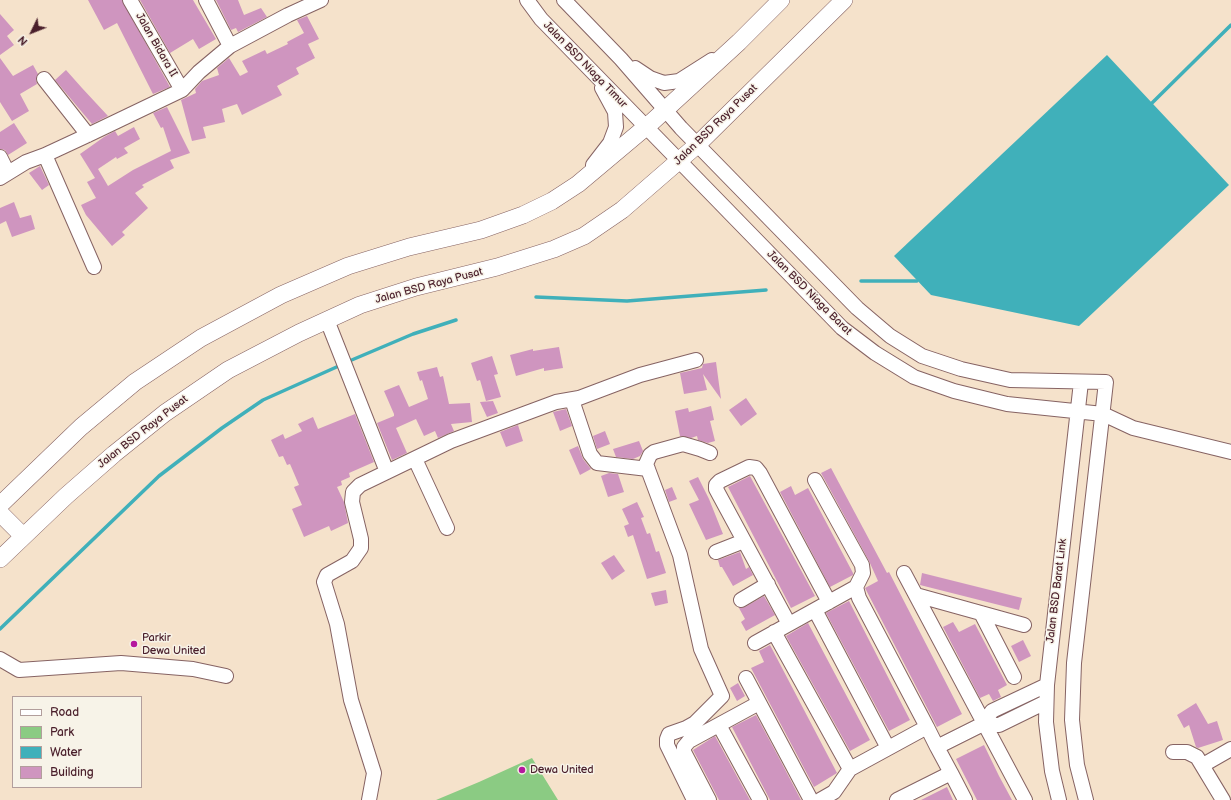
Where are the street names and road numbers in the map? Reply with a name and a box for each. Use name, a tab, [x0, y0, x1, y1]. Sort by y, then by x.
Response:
street label: Jalan Bidara II	[132, 11, 180, 79]
street label: Jalan BSD Niaga Timur	[540, 19, 630, 111]
street label: Jalan BSD Raya Pusat	[672, 82, 760, 168]
street label: Jalan BSD Niaga Barat	[764, 248, 854, 338]
street label: Jalan BSD Raya Pusat	[374, 265, 484, 307]
street label: Jalan BSD Raya Pusat	[95, 393, 191, 471]
street label: Jalan BSD Barat Link	[1044, 538, 1070, 644]

